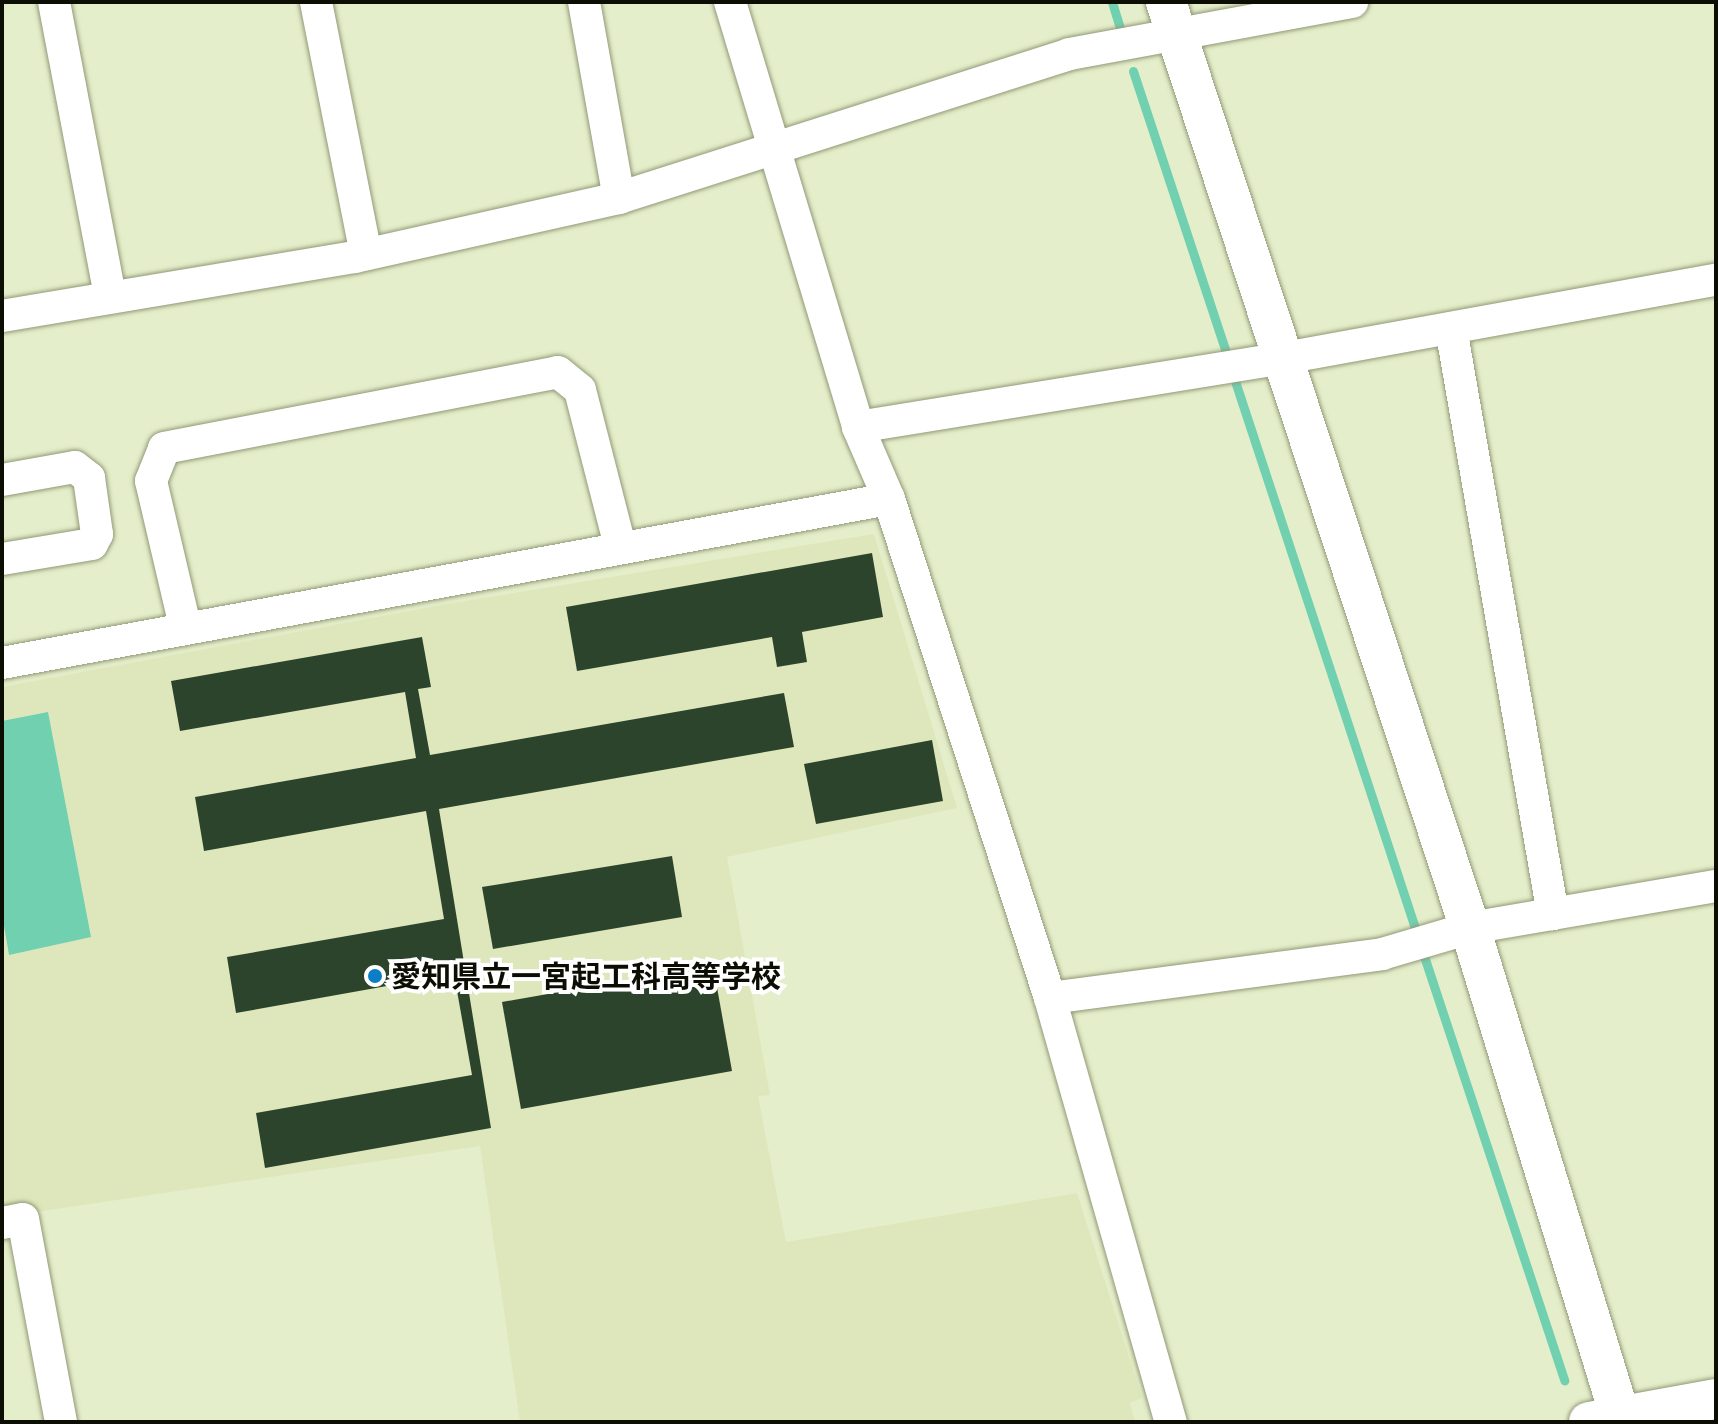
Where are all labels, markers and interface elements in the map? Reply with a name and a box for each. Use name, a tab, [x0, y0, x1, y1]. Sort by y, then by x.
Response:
place label: 愛知県立一宮起工科高等学校	[391, 958, 781, 994]
marker: 愛知県立一宮起工科高等学校	[366, 967, 384, 985]

